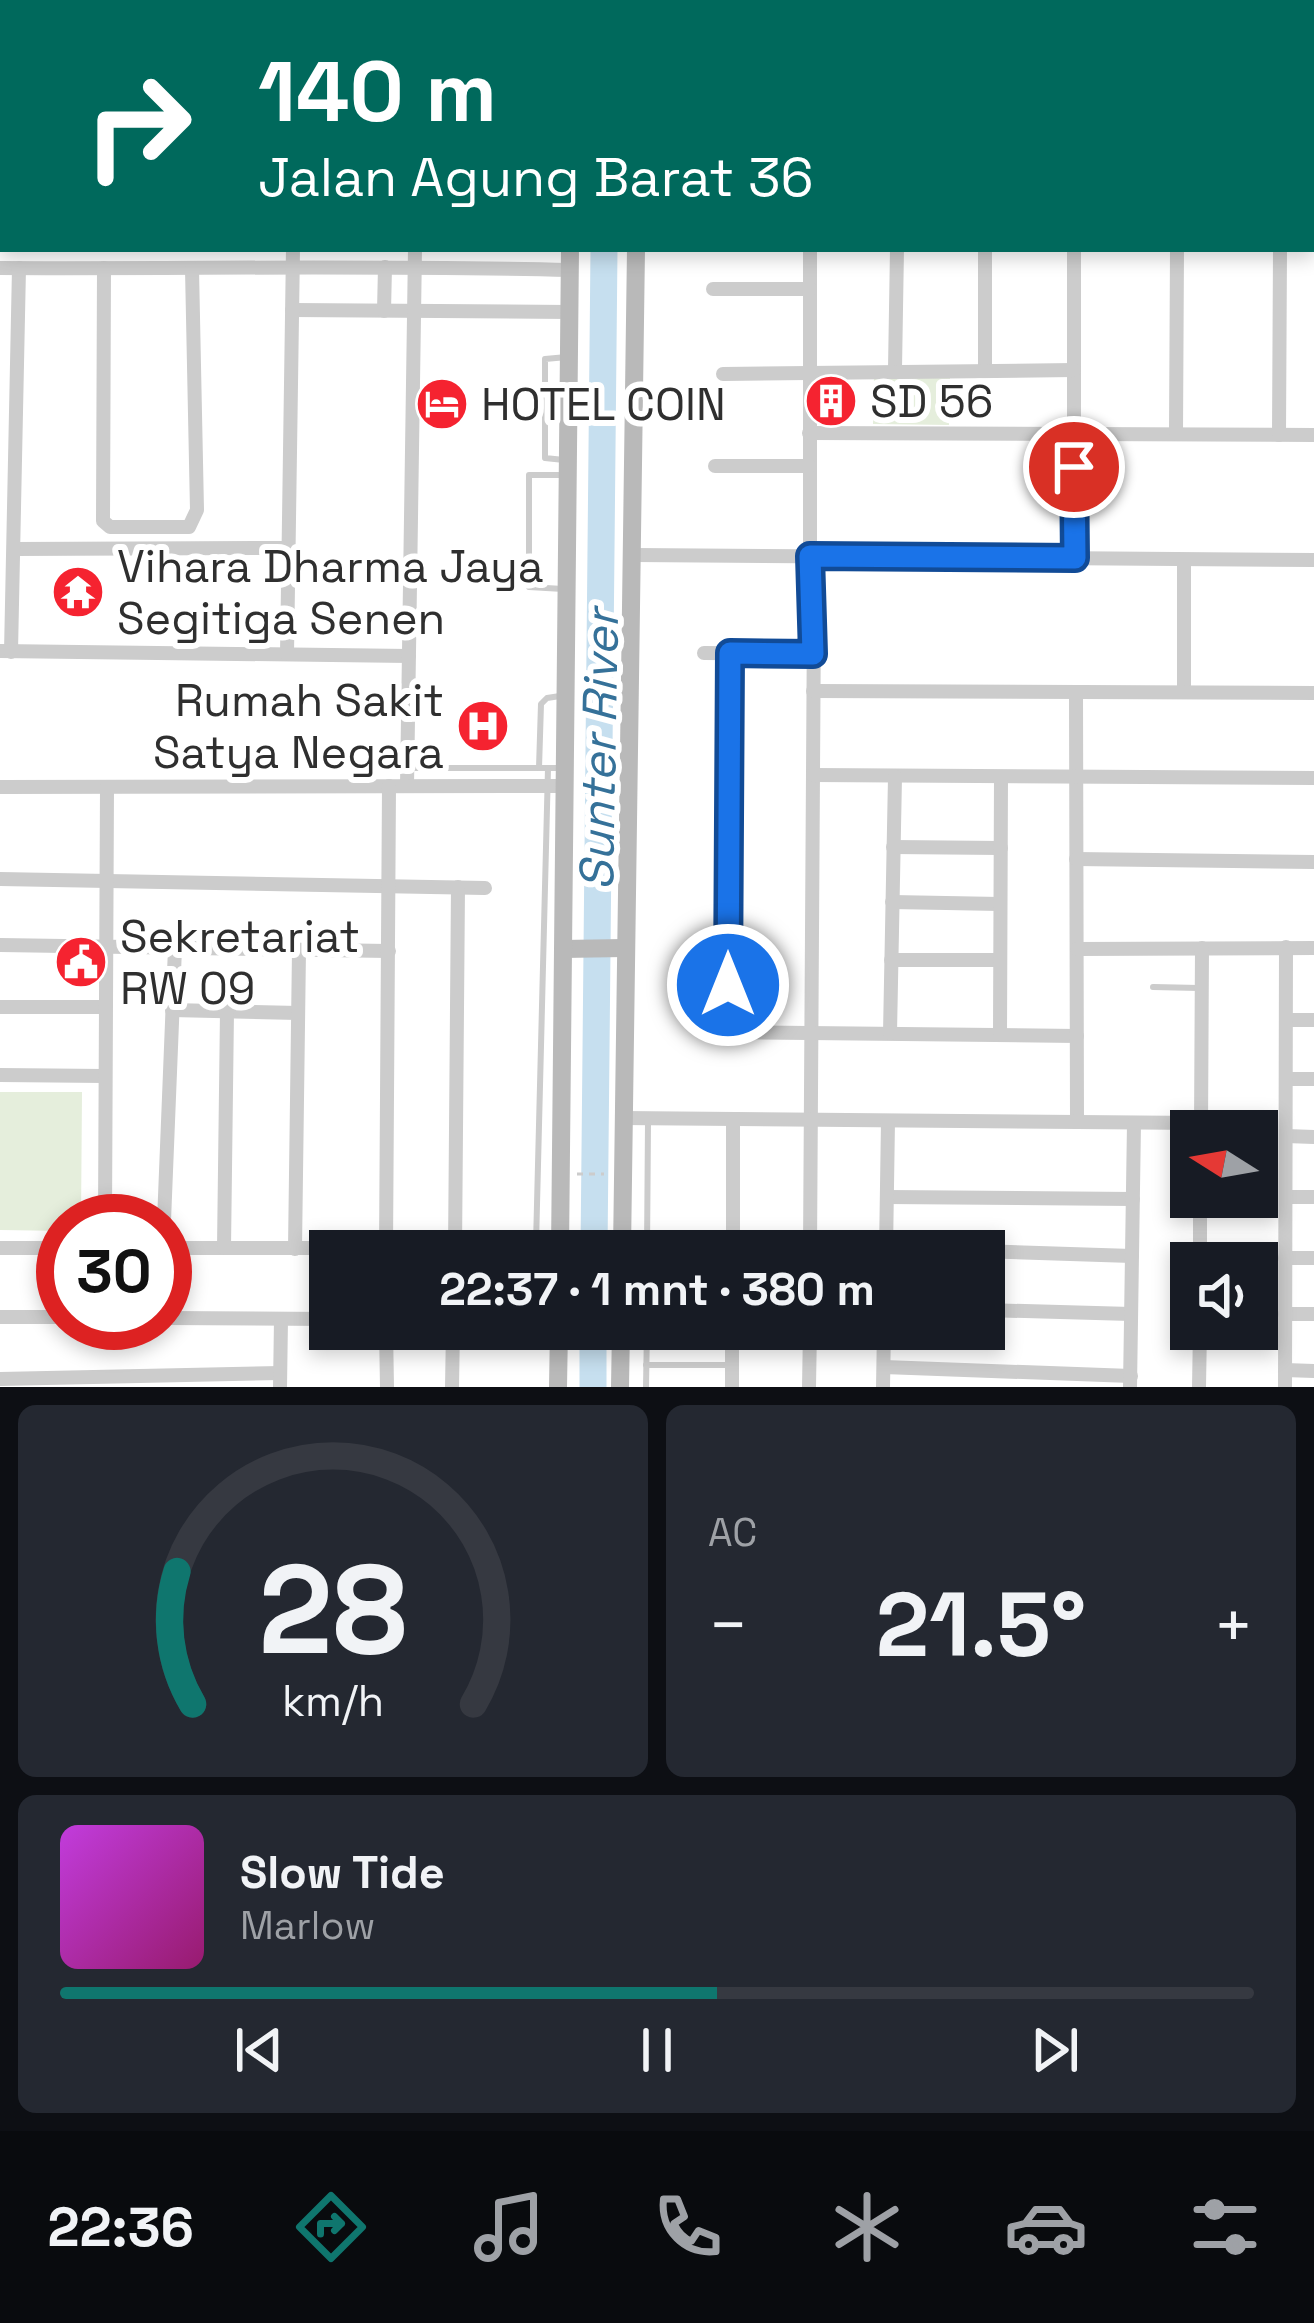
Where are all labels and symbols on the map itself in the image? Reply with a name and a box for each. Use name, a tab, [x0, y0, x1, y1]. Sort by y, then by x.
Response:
building icon: SD 56	[803, 373, 859, 429]
place label: SD 56	[870, 373, 993, 430]
hotel icon: HOTEL COIN	[414, 376, 470, 432]
place label: HOTEL COIN	[481, 376, 726, 433]
pin	[1023, 416, 1125, 518]
place label: Vihara Dharma Jaya Segitiga Senen	[117, 538, 544, 647]
temple icon: Vihara Dharma Jaya Segitiga Senen	[50, 564, 106, 620]
water label: Sunter River	[566, 604, 632, 891]
place label: Rumah Sakit Satya Negara	[153, 672, 444, 781]
hospital icon: Rumah Sakit Satya Negara	[455, 698, 511, 754]
place label: Sekretariat RW 09	[120, 908, 360, 1017]
position arrow	[665, 922, 791, 1048]
public building icon: Sekretariat RW 09	[53, 934, 109, 990]
north arrow	[1170, 1110, 1278, 1218]
speed limit sign: 30	[36, 1194, 192, 1350]

